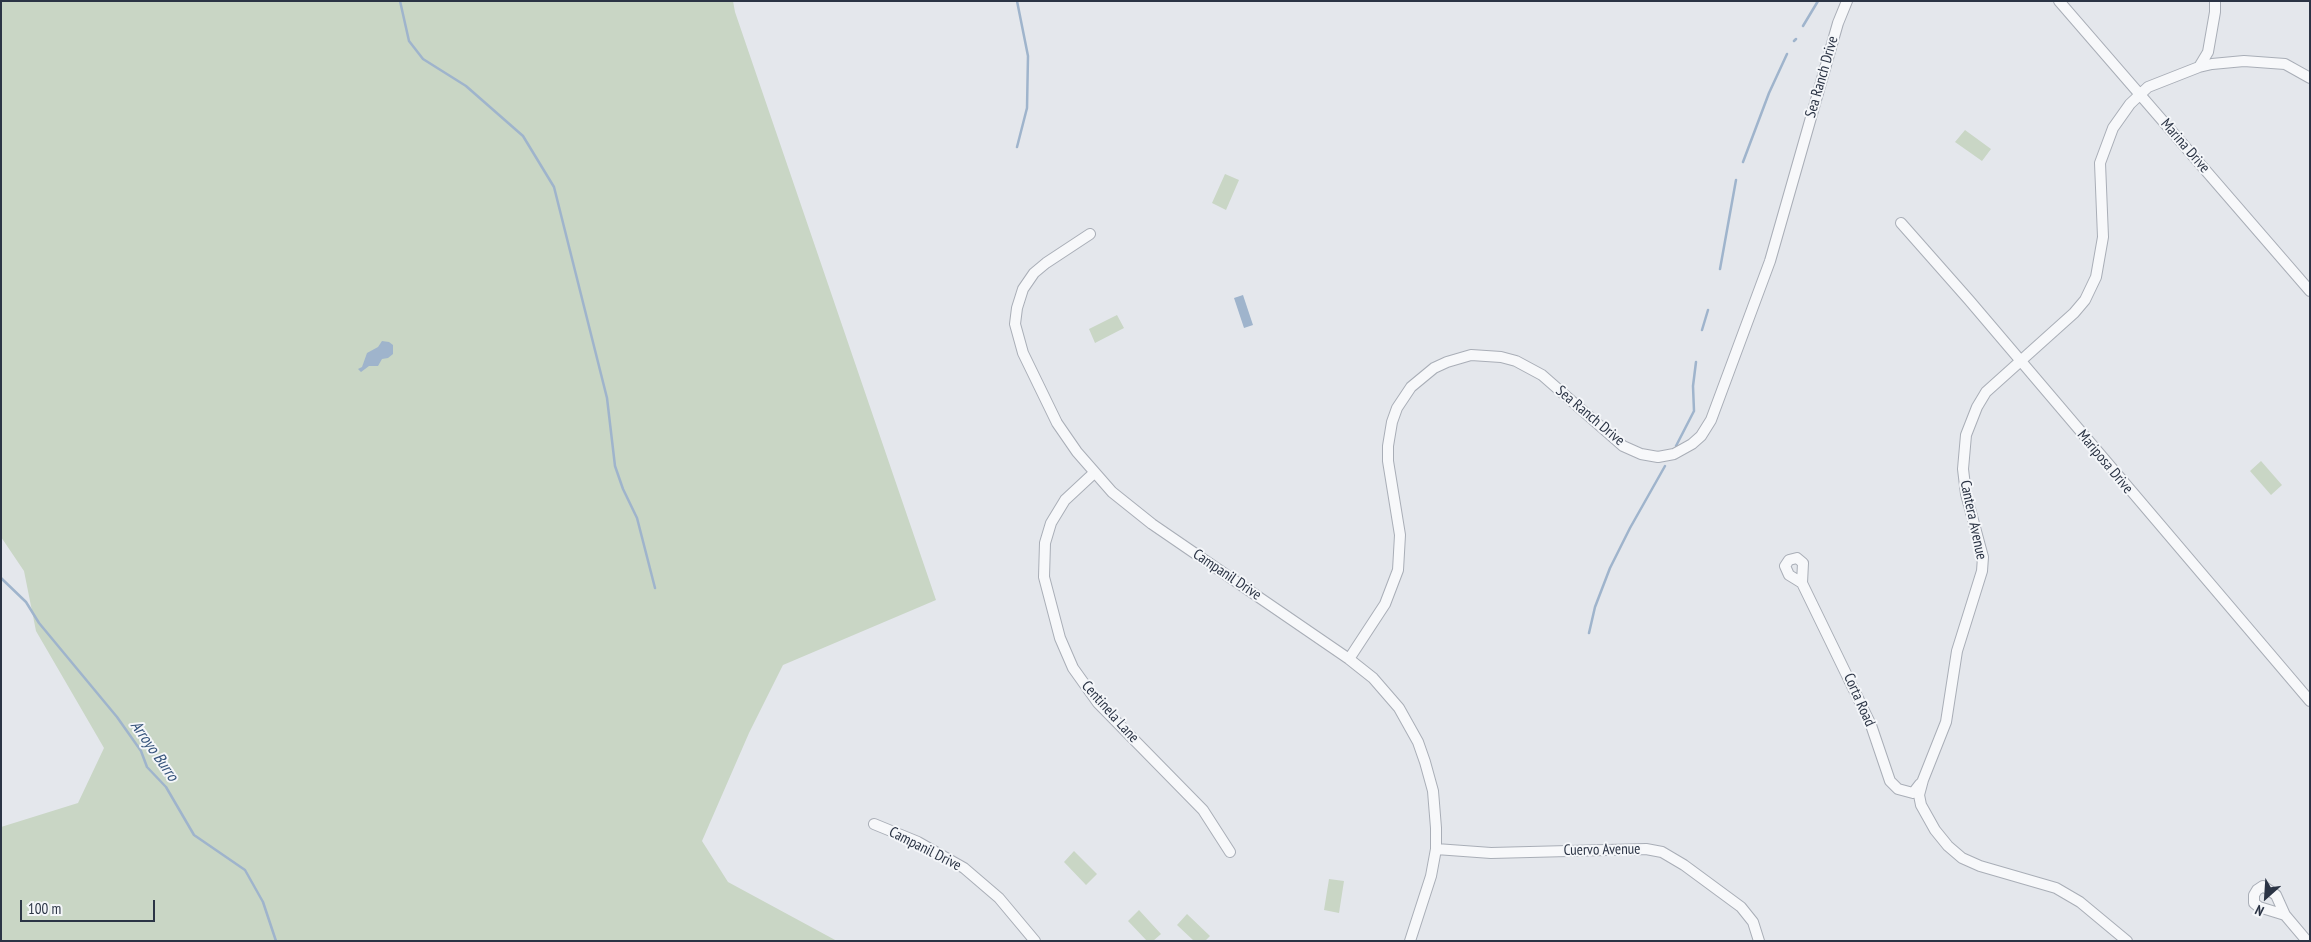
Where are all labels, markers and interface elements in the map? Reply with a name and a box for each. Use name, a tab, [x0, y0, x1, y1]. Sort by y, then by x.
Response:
street label: Sea Ranch Drive	[1802, 34, 1842, 120]
street label: Marina Drive	[2157, 115, 2213, 177]
street label: Sea Ranch Drive	[1552, 382, 1628, 450]
street label: Mariposa Drive	[2073, 427, 2137, 497]
street label: Cantera Avenue	[1956, 479, 1990, 561]
street label: Campanil Drive	[1189, 546, 1265, 604]
street label: Corta Road	[1839, 671, 1879, 729]
street label: Centinela Lane	[1078, 677, 1142, 747]
water label: Arroyo Burro	[126, 717, 182, 785]
street label: Campanil Drive	[886, 823, 964, 875]
street label: Cuervo Avenue	[1563, 840, 1641, 860]
north arrow	[2241, 872, 2291, 922]
scale bar	[22, 890, 158, 922]
text: 100 m	[28, 899, 61, 918]
text: N	[2252, 901, 2267, 920]

